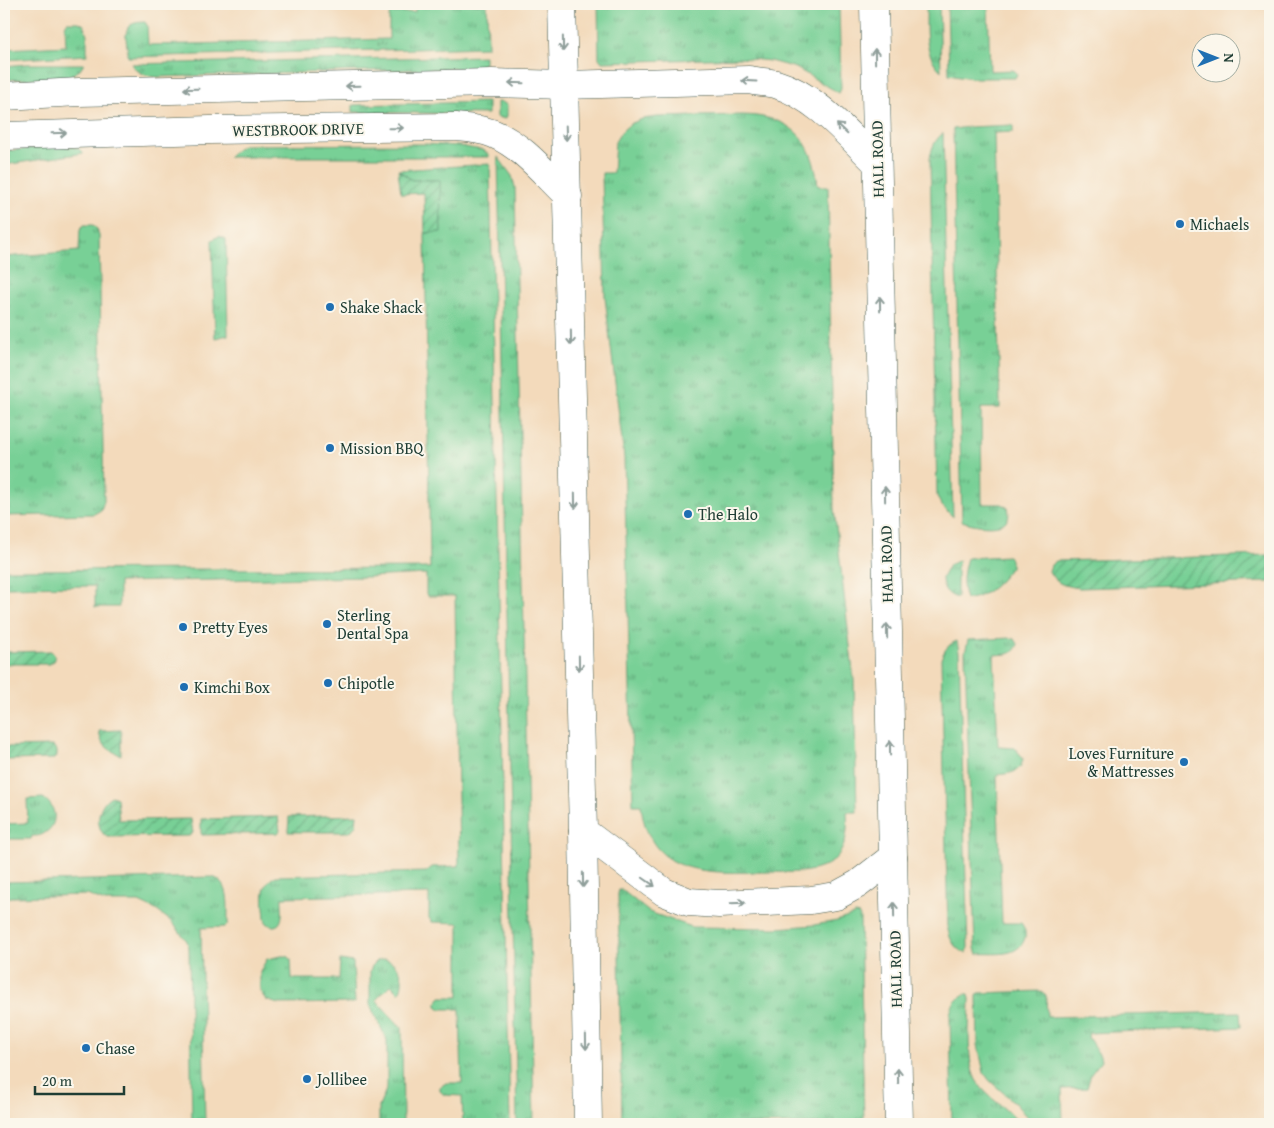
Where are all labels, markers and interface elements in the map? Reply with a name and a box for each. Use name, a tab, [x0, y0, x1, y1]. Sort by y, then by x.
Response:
north arrow	[1192, 32, 1242, 82]
one-way arrow	[559, 36, 568, 52]
one-way arrow	[870, 48, 880, 64]
text: N	[1219, 53, 1239, 63]
one-way arrow	[741, 76, 758, 86]
one-way arrow	[508, 79, 524, 88]
one-way arrow	[345, 81, 361, 90]
one-way arrow	[183, 84, 199, 94]
street label: WESTBROOK DRIVE	[232, 116, 364, 142]
street label: HALL ROAD	[864, 120, 890, 198]
one-way arrow	[388, 123, 404, 133]
one-way arrow	[835, 123, 848, 135]
one-way arrow	[561, 125, 571, 141]
one-way arrow	[51, 129, 67, 138]
place label: Michaels	[1190, 212, 1249, 236]
marker: Michaels	[1174, 218, 1186, 230]
place label: Shake Shack	[340, 295, 423, 319]
one-way arrow	[875, 296, 885, 312]
marker: Shake Shack	[324, 301, 336, 313]
one-way arrow	[566, 330, 576, 346]
place label: Mission BBQ	[340, 436, 425, 460]
marker: Mission BBQ	[324, 442, 336, 454]
one-way arrow	[880, 486, 890, 502]
one-way arrow	[570, 492, 580, 509]
place label: The Halo	[698, 502, 758, 526]
marker: The Halo	[682, 508, 694, 520]
street label: HALL ROAD	[873, 525, 899, 603]
place label: Sterling Dental Spa	[337, 603, 409, 645]
place label: Pretty Eyes	[193, 615, 268, 639]
marker: Sterling Dental Spa	[321, 618, 333, 630]
marker: Pretty Eyes	[177, 621, 189, 633]
one-way arrow	[883, 624, 892, 640]
one-way arrow	[574, 655, 583, 671]
place label: Chipotle	[338, 671, 395, 695]
place label: Kimchi Box	[194, 675, 271, 699]
marker: Chipotle	[322, 677, 334, 689]
marker: Kimchi Box	[178, 681, 190, 693]
one-way arrow	[886, 740, 895, 756]
place label: Loves Furniture & Mattresses	[1069, 741, 1174, 783]
marker: Loves Furniture & Mattresses	[1178, 756, 1190, 768]
one-way arrow	[579, 871, 588, 887]
one-way arrow	[642, 877, 656, 887]
one-way arrow	[729, 899, 745, 908]
one-way arrow	[889, 903, 899, 919]
street label: HALL ROAD	[882, 930, 908, 1008]
one-way arrow	[581, 1034, 591, 1050]
place label: Chase	[96, 1036, 135, 1060]
marker: Chase	[80, 1042, 92, 1054]
scale bar	[35, 1063, 124, 1095]
place label: Jollibee	[315, 1067, 367, 1091]
one-way arrow	[893, 1068, 903, 1084]
text: 20 m	[42, 1070, 73, 1091]
marker: Jollibee	[301, 1073, 313, 1085]

